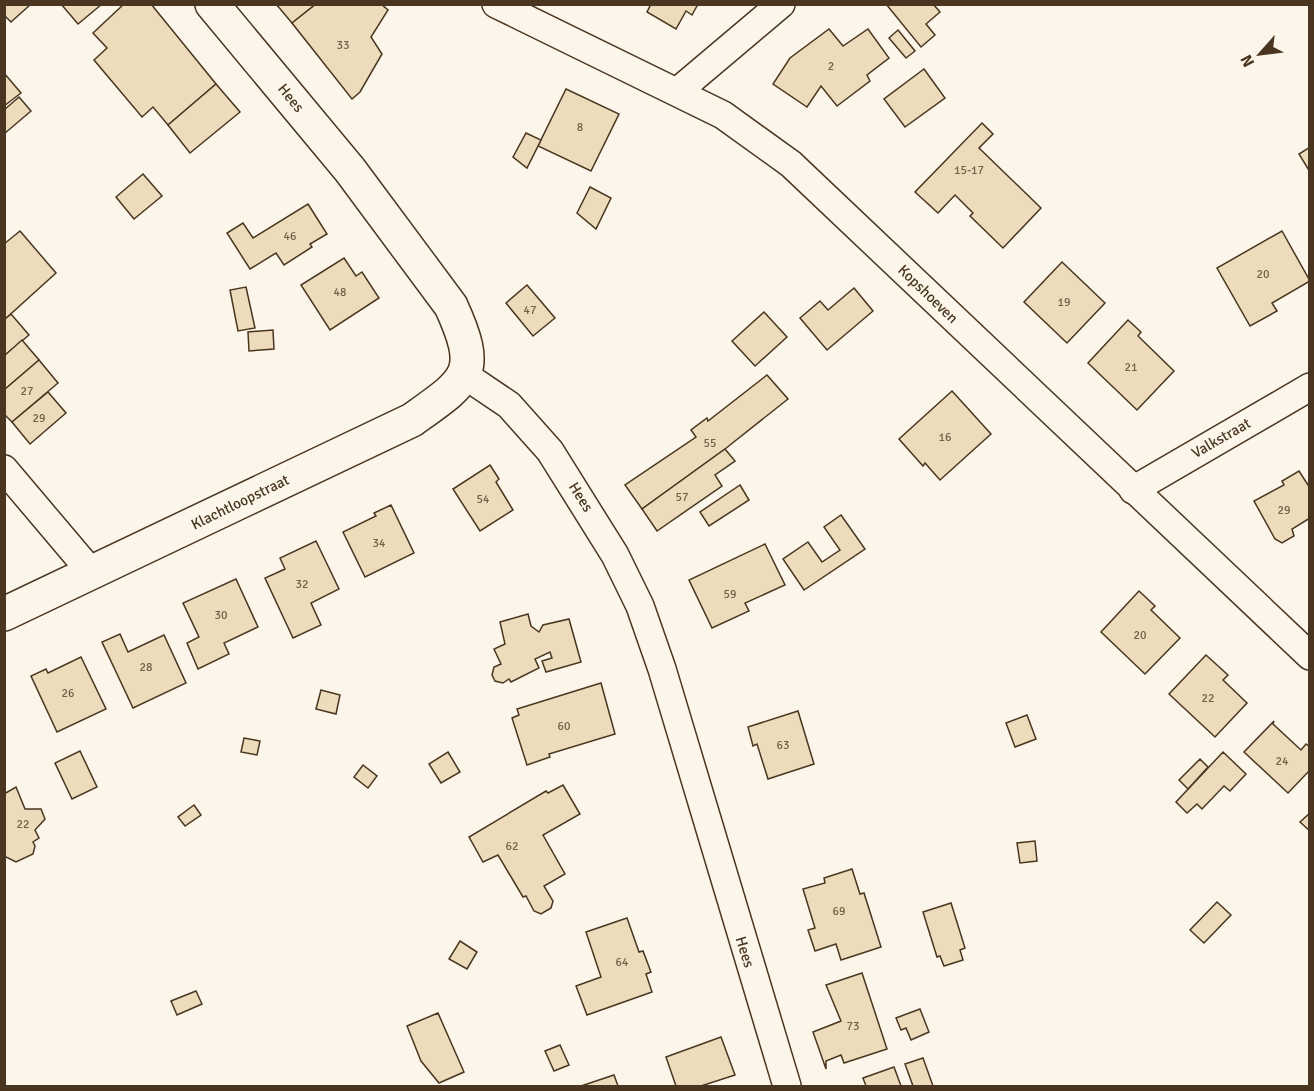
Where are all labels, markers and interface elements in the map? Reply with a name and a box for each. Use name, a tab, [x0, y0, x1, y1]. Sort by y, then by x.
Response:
north arrow	[1230, 24, 1290, 84]
house number: 33	[337, 38, 349, 53]
text: N	[1236, 51, 1259, 70]
house number: 2	[828, 59, 834, 74]
street label: Hees	[274, 80, 308, 116]
house number: 8	[577, 120, 583, 135]
house number: 15-17	[954, 163, 984, 178]
house number: 46	[284, 229, 296, 244]
street label: Kopshoeven	[894, 261, 962, 327]
house number: 20	[1257, 267, 1269, 282]
house number: 48	[334, 285, 346, 300]
house number: 19	[1058, 295, 1070, 310]
house number: 47	[524, 303, 536, 318]
house number: 21	[1125, 360, 1137, 375]
house number: 27	[21, 384, 33, 399]
house number: 29	[33, 411, 45, 426]
street label: Valkstraat	[1188, 414, 1254, 462]
house number: 16	[939, 430, 951, 445]
house number: 55	[704, 436, 716, 451]
street label: Klachtloopstraat	[188, 471, 292, 533]
street label: Hees	[565, 479, 597, 516]
house number: 57	[676, 490, 688, 505]
house number: 54	[477, 492, 490, 507]
house number: 29	[1278, 503, 1290, 518]
house number: 34	[373, 536, 386, 551]
house number: 32	[296, 577, 308, 592]
house number: 59	[724, 587, 736, 602]
house number: 30	[215, 608, 227, 623]
house number: 20	[1134, 628, 1146, 643]
house number: 28	[140, 660, 152, 675]
house number: 26	[62, 686, 74, 701]
house number: 22	[1202, 691, 1214, 706]
house number: 60	[558, 719, 570, 734]
house number: 63	[777, 738, 789, 753]
house number: 24	[1276, 754, 1289, 769]
house number: 22	[17, 817, 29, 832]
house number: 62	[506, 839, 518, 854]
house number: 69	[833, 904, 845, 919]
street label: Hees	[732, 934, 758, 970]
house number: 64	[616, 955, 629, 970]
house number: 73	[847, 1019, 859, 1034]

